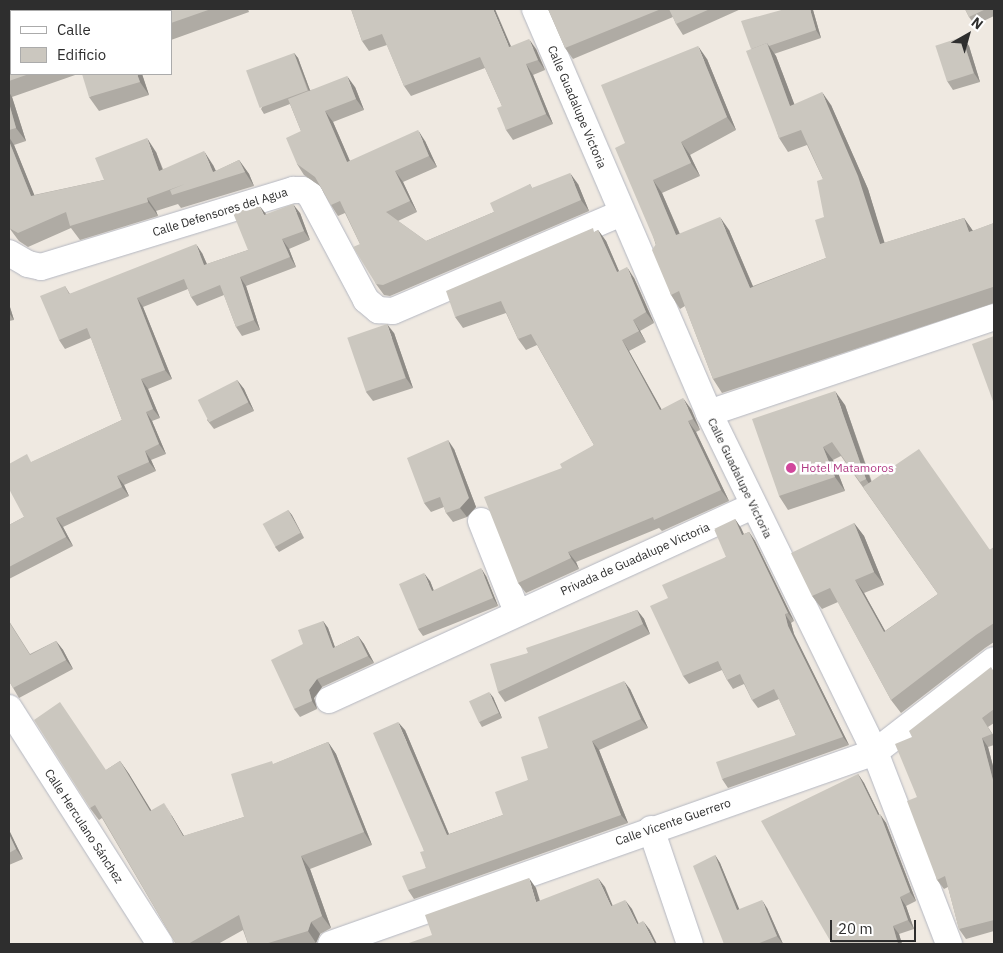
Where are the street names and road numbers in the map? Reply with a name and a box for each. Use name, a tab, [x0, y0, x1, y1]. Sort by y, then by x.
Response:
street label: Calle Guadalupe Victoria	[545, 43, 609, 171]
street label: Calle Defensores del Agua	[151, 185, 289, 239]
street label: Calle Guadalupe Victoria	[705, 415, 775, 541]
street label: Privada de Guadalupe Victoria	[558, 520, 712, 598]
street label: Calle Herculano Sánchez	[42, 766, 126, 886]
street label: Calle Vicente Guerrero	[613, 795, 733, 849]

